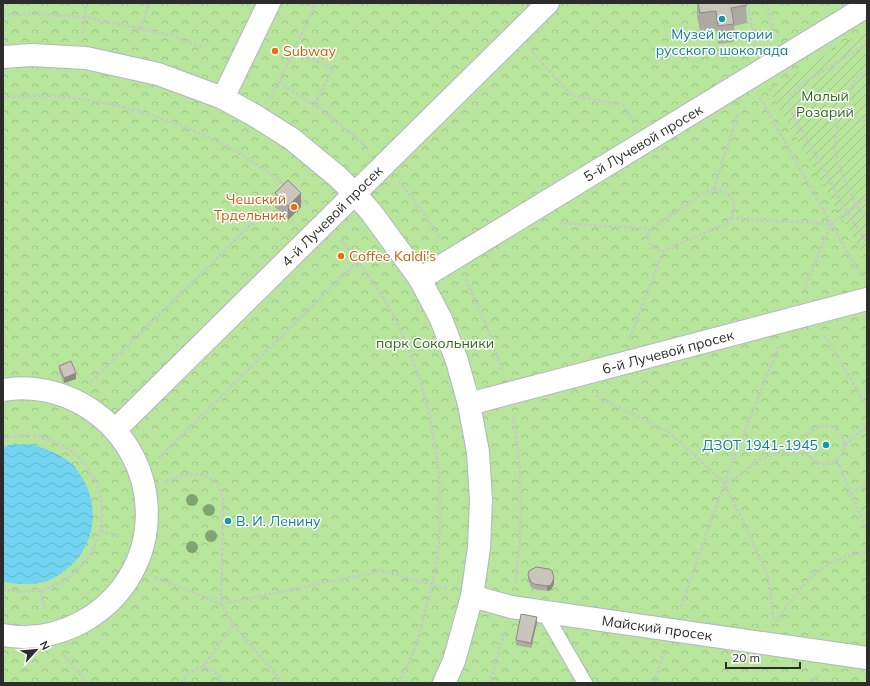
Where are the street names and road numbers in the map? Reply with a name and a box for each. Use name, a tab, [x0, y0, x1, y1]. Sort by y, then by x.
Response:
street label: 5-й Лучевой просек	[580, 100, 706, 186]
street label: 4-й Лучевой просек	[278, 161, 387, 270]
street label: 6-й Лучевой просек	[600, 326, 736, 378]
street label: Майский просек	[601, 611, 714, 645]

